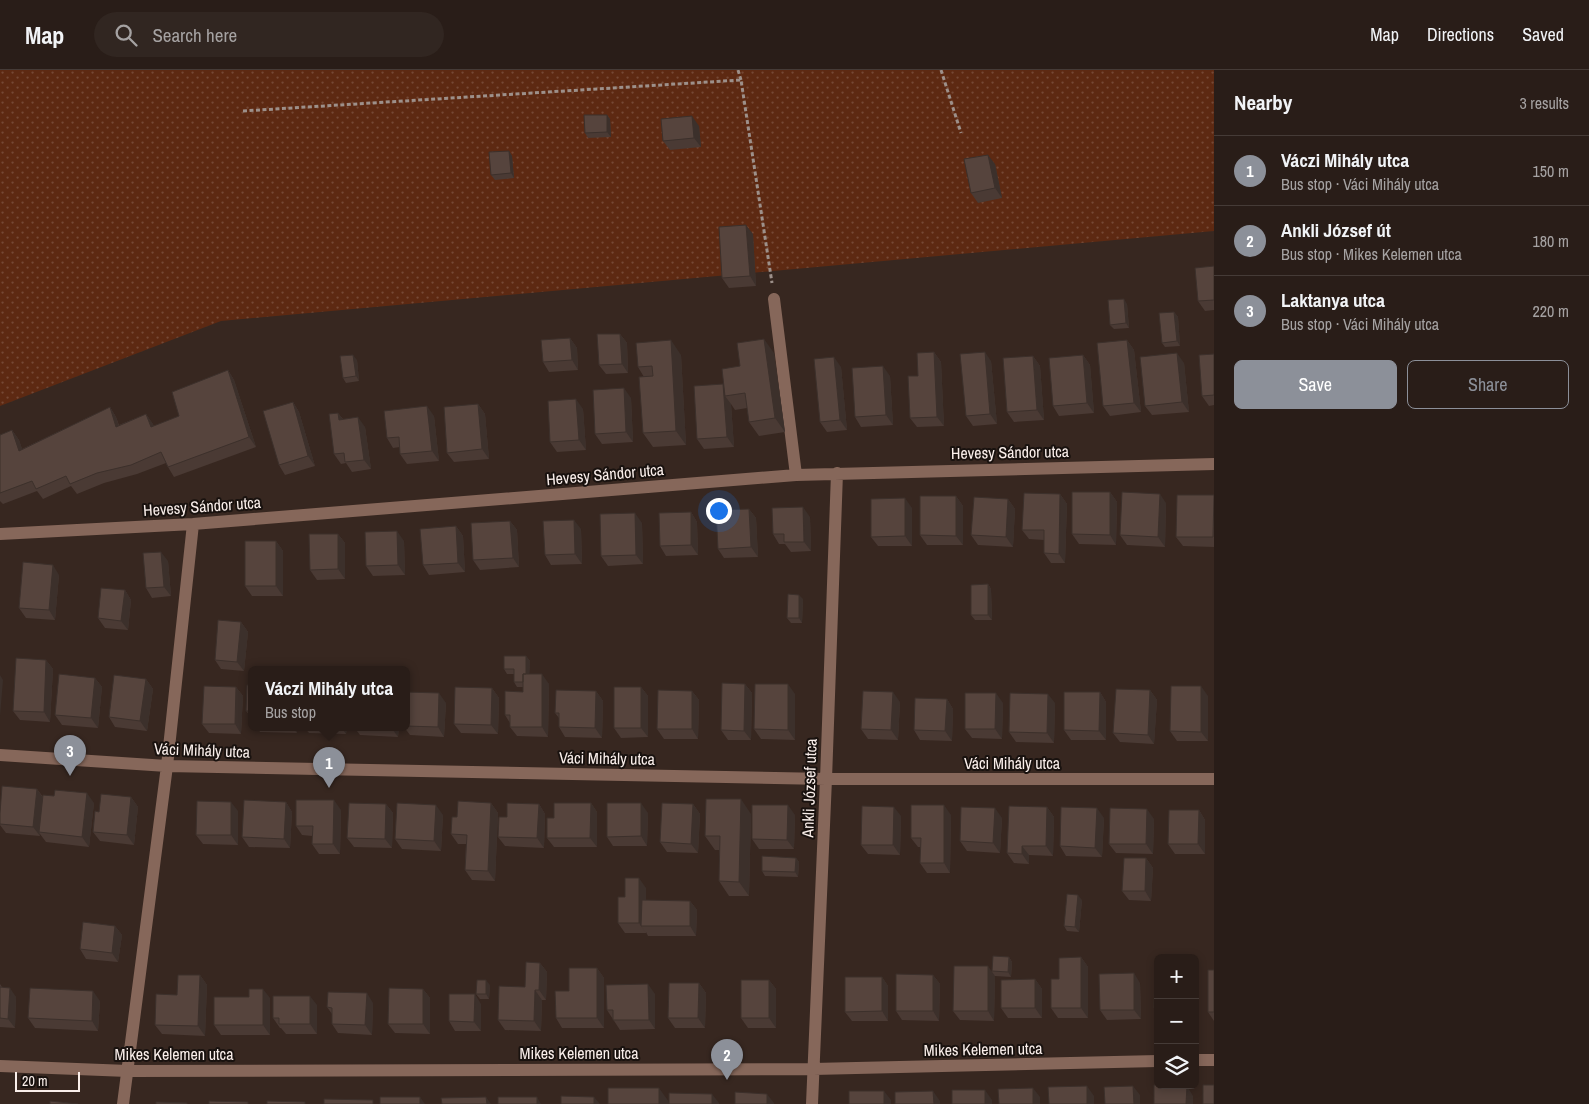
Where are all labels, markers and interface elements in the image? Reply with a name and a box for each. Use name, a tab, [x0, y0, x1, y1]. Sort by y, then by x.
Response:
search box	[94, 12, 444, 57]
text: Map	[25, 19, 64, 51]
icon: search	[112, 21, 140, 49]
text: Search here	[152, 22, 237, 48]
text: Map	[1370, 22, 1399, 47]
text: Directions	[1427, 22, 1494, 47]
text: Saved	[1522, 22, 1564, 47]
text: Nearby	[1234, 88, 1292, 117]
text: 3 results	[1519, 92, 1569, 114]
text: Váczi Mihály utca	[1281, 147, 1409, 173]
text: 1	[1246, 160, 1254, 182]
text: 150 m	[1533, 160, 1569, 182]
text: Bus stop · Váci Mihály utca	[1281, 173, 1439, 195]
text: Ankli József út	[1281, 217, 1391, 243]
text: 2	[1246, 230, 1254, 252]
text: 180 m	[1533, 230, 1569, 252]
text: Bus stop · Mikes Kelemen utca	[1281, 243, 1462, 265]
text: Laktanya utca	[1281, 287, 1385, 313]
text: 3	[1246, 300, 1254, 322]
text: 220 m	[1533, 300, 1569, 322]
text: Bus stop · Váci Mihály utca	[1281, 313, 1439, 335]
button: Save	[1234, 360, 1397, 409]
button: Share	[1407, 360, 1569, 409]
street label: Hevesy Sándor utca	[951, 440, 1070, 464]
street label: Hevesy Sándor utca	[545, 458, 666, 490]
street label: Hevesy Sándor utca	[142, 491, 262, 521]
your location	[706, 498, 732, 524]
popup	[248, 666, 410, 731]
text: Váczi Mihály utca	[265, 675, 393, 701]
text: Bus stop	[265, 701, 316, 723]
pin: 3	[54, 735, 86, 776]
street label: Váci Mihály utca	[154, 737, 251, 763]
street label: Ankli József utca	[796, 737, 822, 839]
street label: Váci Mihály utca	[559, 746, 656, 770]
pin: 1	[313, 747, 345, 788]
street label: Váci Mihály utca	[964, 752, 1061, 774]
map controls	[1154, 954, 1199, 1089]
button: +	[1154, 954, 1199, 999]
button: −	[1154, 999, 1199, 1044]
street label: Mikes Kelemen utca	[923, 1037, 1043, 1061]
pin: 2	[711, 1039, 743, 1080]
street label: Mikes Kelemen utca	[520, 1042, 639, 1064]
street label: Mikes Kelemen utca	[115, 1043, 234, 1065]
button: layers	[1154, 1044, 1199, 1089]
scale bar	[15, 1069, 80, 1092]
text: 20 m	[22, 1072, 48, 1090]

